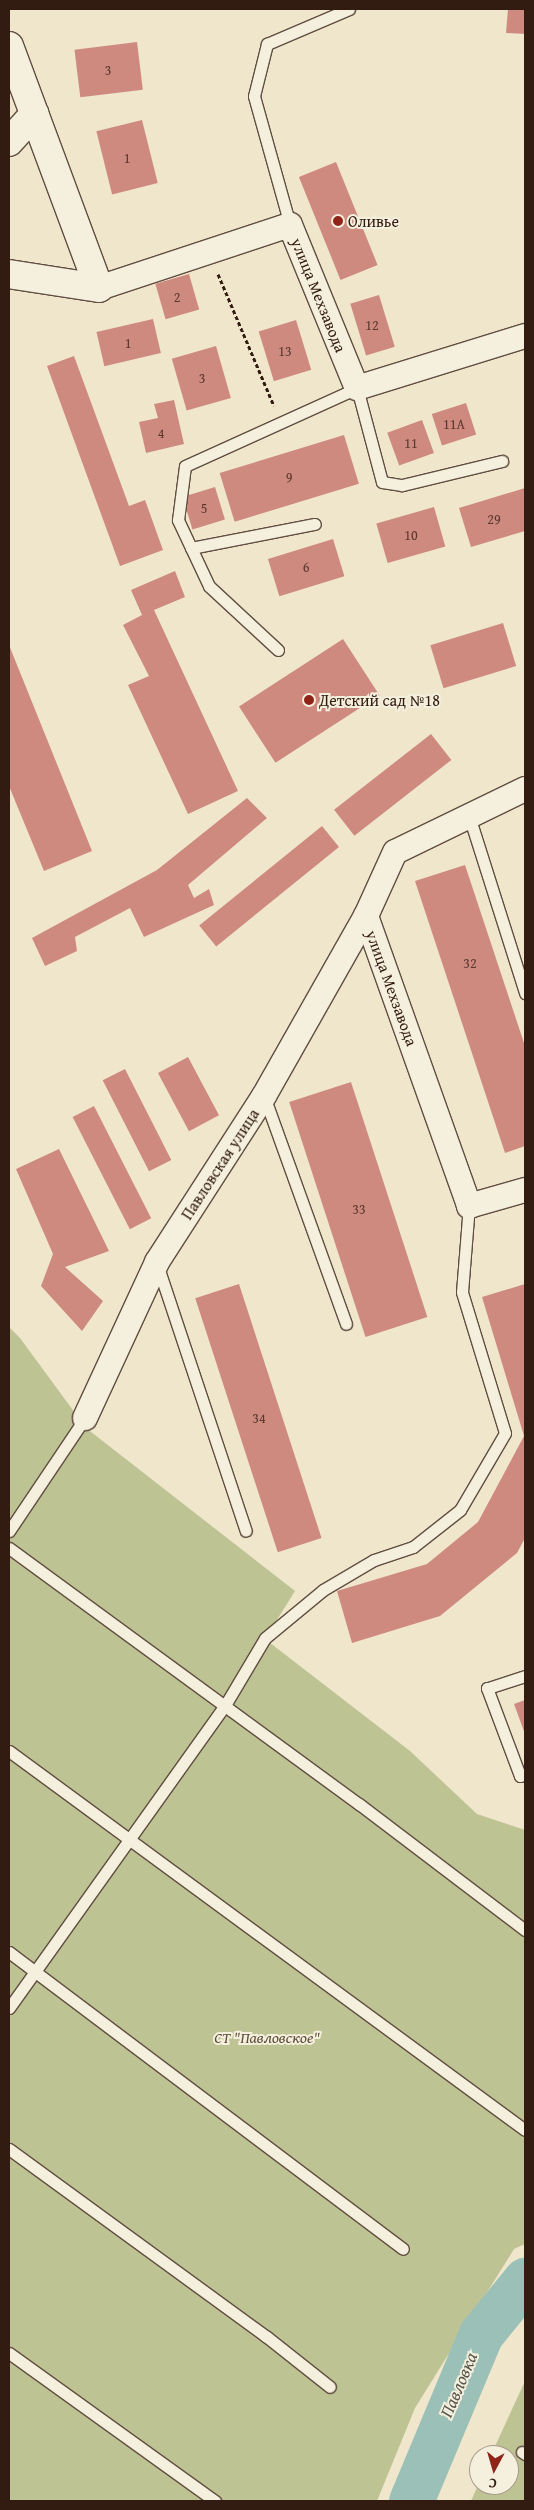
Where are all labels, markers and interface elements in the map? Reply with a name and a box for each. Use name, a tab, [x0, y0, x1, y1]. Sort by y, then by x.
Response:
house number: 3	[105, 62, 111, 78]
house number: 1	[124, 150, 130, 166]
place label: Оливье	[348, 211, 399, 231]
marker: Оливье	[332, 215, 344, 227]
street label: улица Мехзавода	[287, 235, 351, 355]
house number: 2	[174, 289, 180, 305]
house number: 12	[365, 317, 379, 333]
house number: 1	[125, 335, 131, 351]
house number: 13	[278, 343, 292, 359]
house number: 3	[199, 370, 205, 386]
house number: 11А	[443, 416, 465, 432]
house number: 4	[158, 425, 164, 441]
house number: 11	[404, 435, 418, 451]
house number: 9	[286, 469, 292, 485]
house number: 5	[201, 500, 207, 516]
house number: 29	[487, 511, 501, 527]
house number: 10	[404, 527, 418, 543]
house number: 6	[303, 559, 309, 575]
place label: Детский сад №18	[319, 690, 440, 710]
marker: Детский сад №18	[303, 694, 315, 706]
street label: улица Мехзавода	[362, 928, 422, 1048]
house number: 32	[463, 955, 477, 971]
street label: Павловская улица	[177, 1105, 263, 1223]
house number: 33	[352, 1201, 366, 1217]
house number: 34	[252, 1410, 266, 1426]
park label: СТ "Павловское"	[214, 2027, 320, 2047]
water label: Павловка	[436, 2349, 482, 2421]
north arrow	[469, 2445, 519, 2495]
text: С	[488, 2474, 498, 2494]

